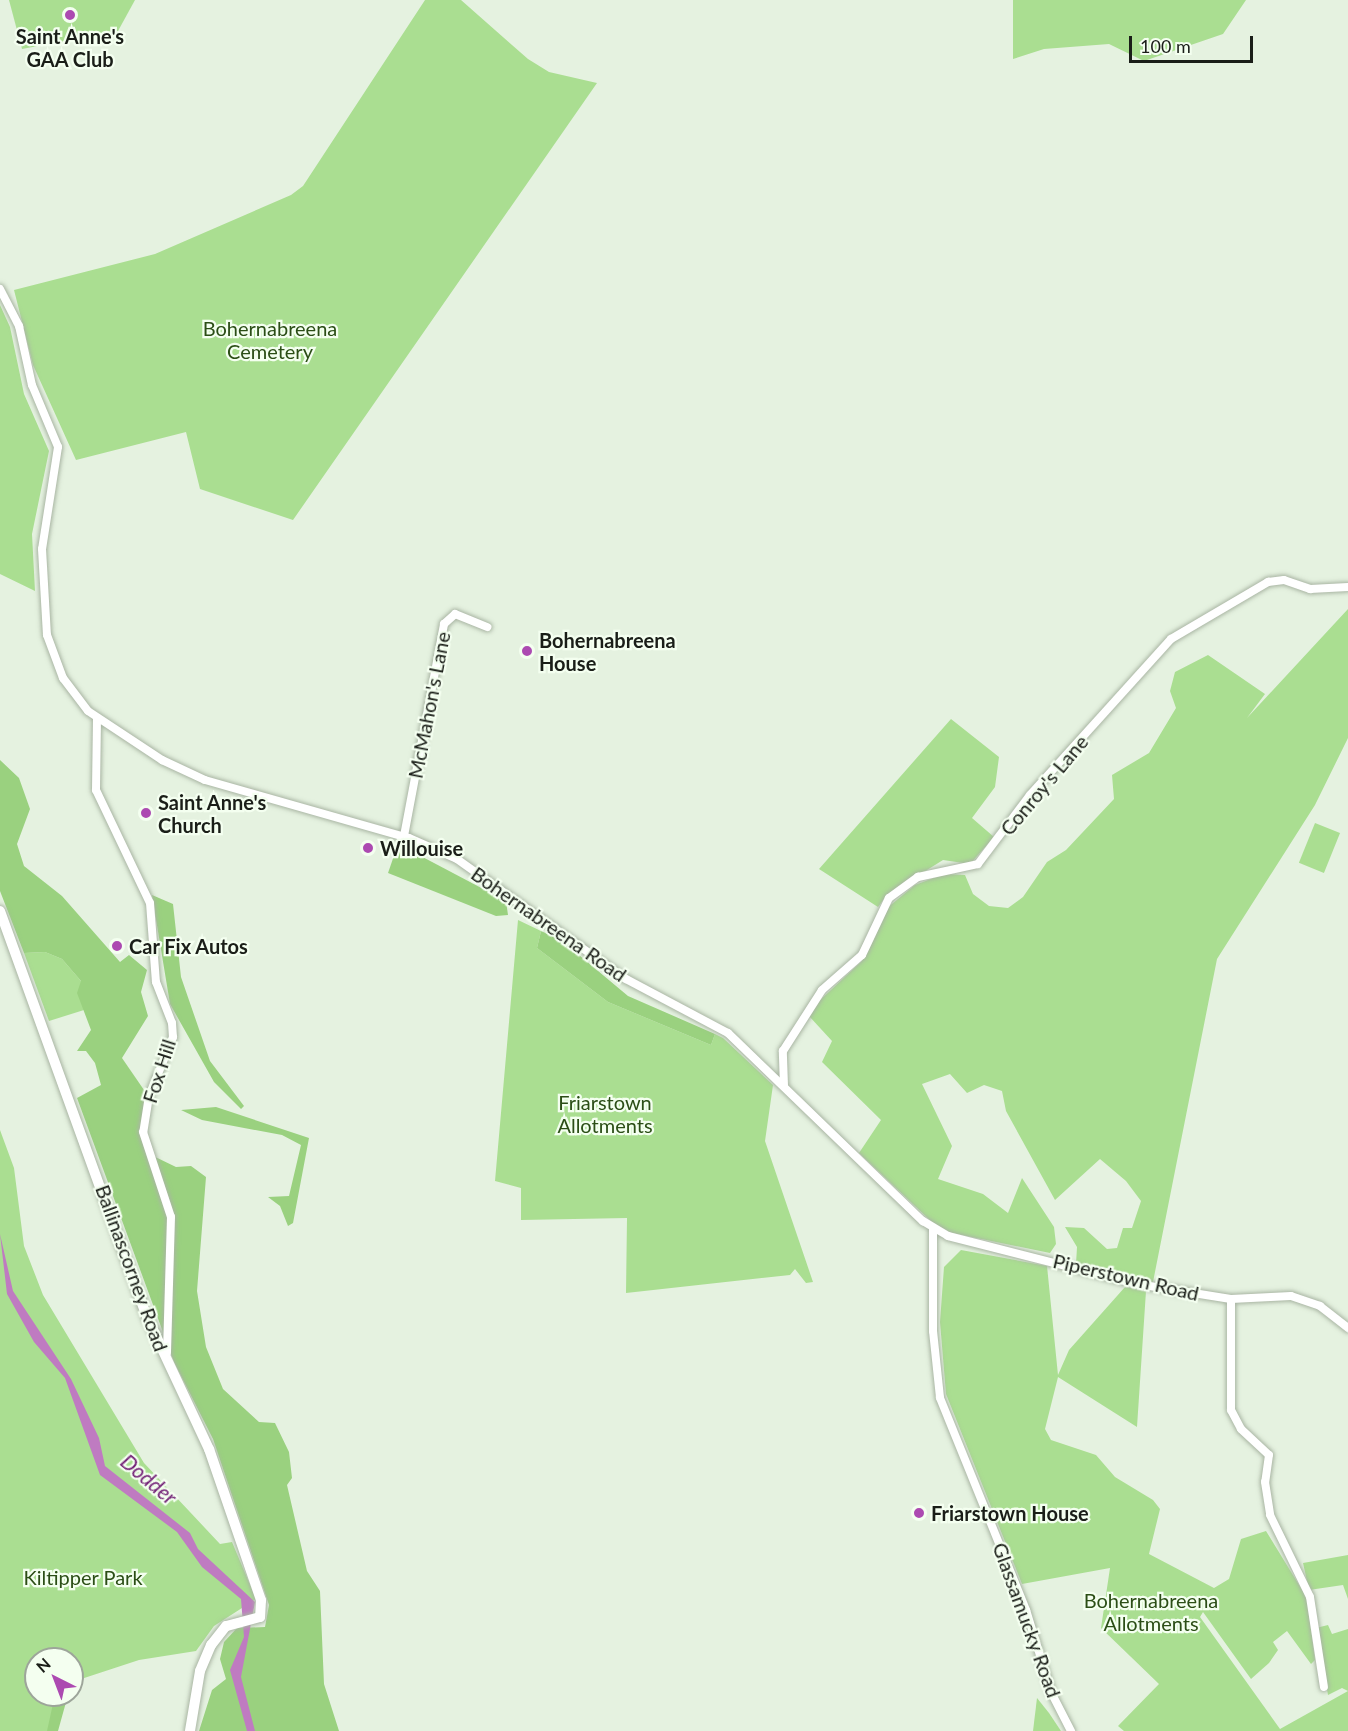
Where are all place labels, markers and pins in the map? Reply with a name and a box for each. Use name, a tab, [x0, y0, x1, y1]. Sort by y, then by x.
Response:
marker: Saint Anne's GAA Club	[63, 8, 77, 22]
place label: Saint Anne's GAA Club	[16, 24, 124, 71]
place label: Bohernabreena House	[539, 628, 676, 675]
marker: Bohernabreena House	[520, 644, 534, 658]
place label: Saint Anne's Church	[158, 790, 267, 837]
marker: Saint Anne's Church	[139, 806, 153, 820]
place label: Willouise	[380, 836, 463, 860]
marker: Willouise	[361, 841, 375, 855]
place label: Car Fix Autos	[129, 934, 249, 958]
marker: Car Fix Autos	[110, 939, 124, 953]
place label: Friarstown House	[931, 1501, 1089, 1525]
marker: Friarstown House	[912, 1506, 926, 1520]

